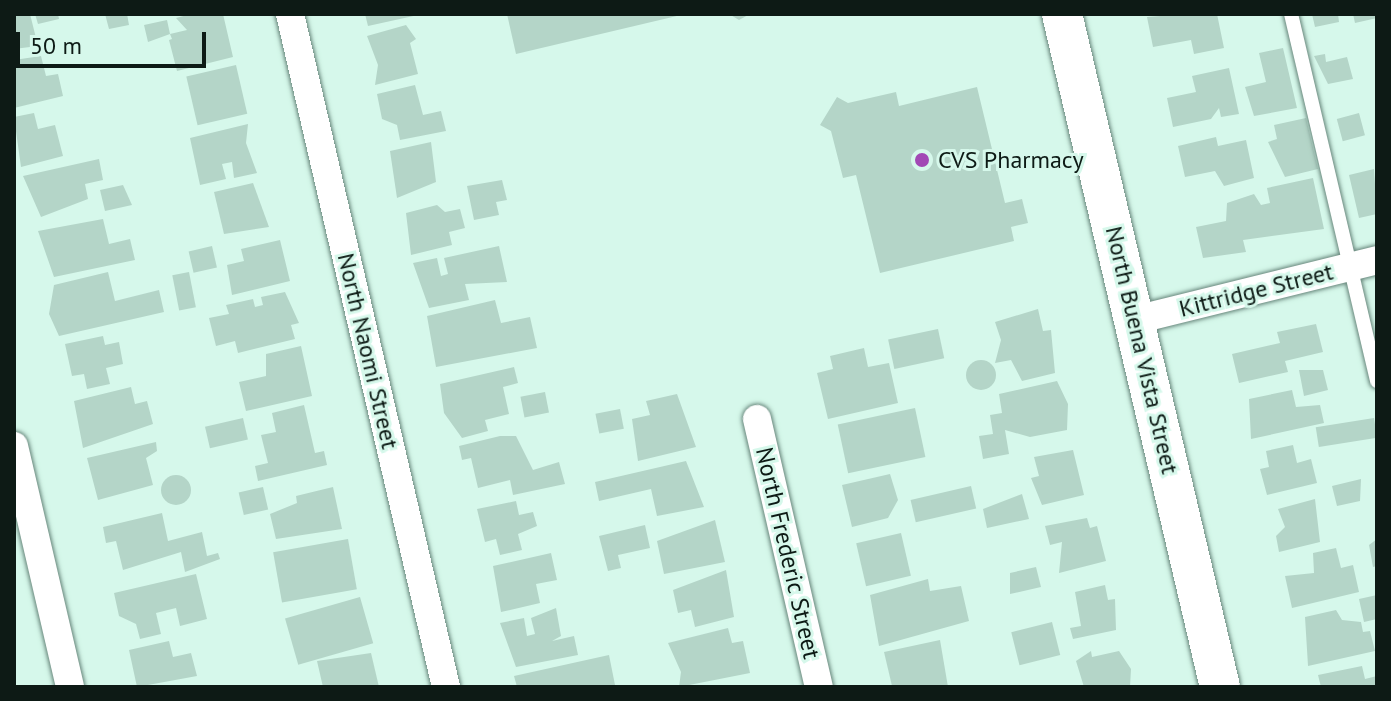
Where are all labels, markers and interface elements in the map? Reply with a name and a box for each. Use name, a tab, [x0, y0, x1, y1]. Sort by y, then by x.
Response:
scale bar	[20, 16, 210, 66]
text: 50 m	[30, 30, 82, 61]
place label: CVS Pharmacy	[938, 146, 1084, 174]
marker: CVS Pharmacy	[913, 151, 931, 169]
street label: North Buena Vista Street	[1099, 223, 1185, 477]
street label: North Naomi Street	[331, 250, 405, 452]
street label: Kittridge Street	[1176, 257, 1336, 323]
street label: North Frederic Street	[750, 444, 826, 662]

